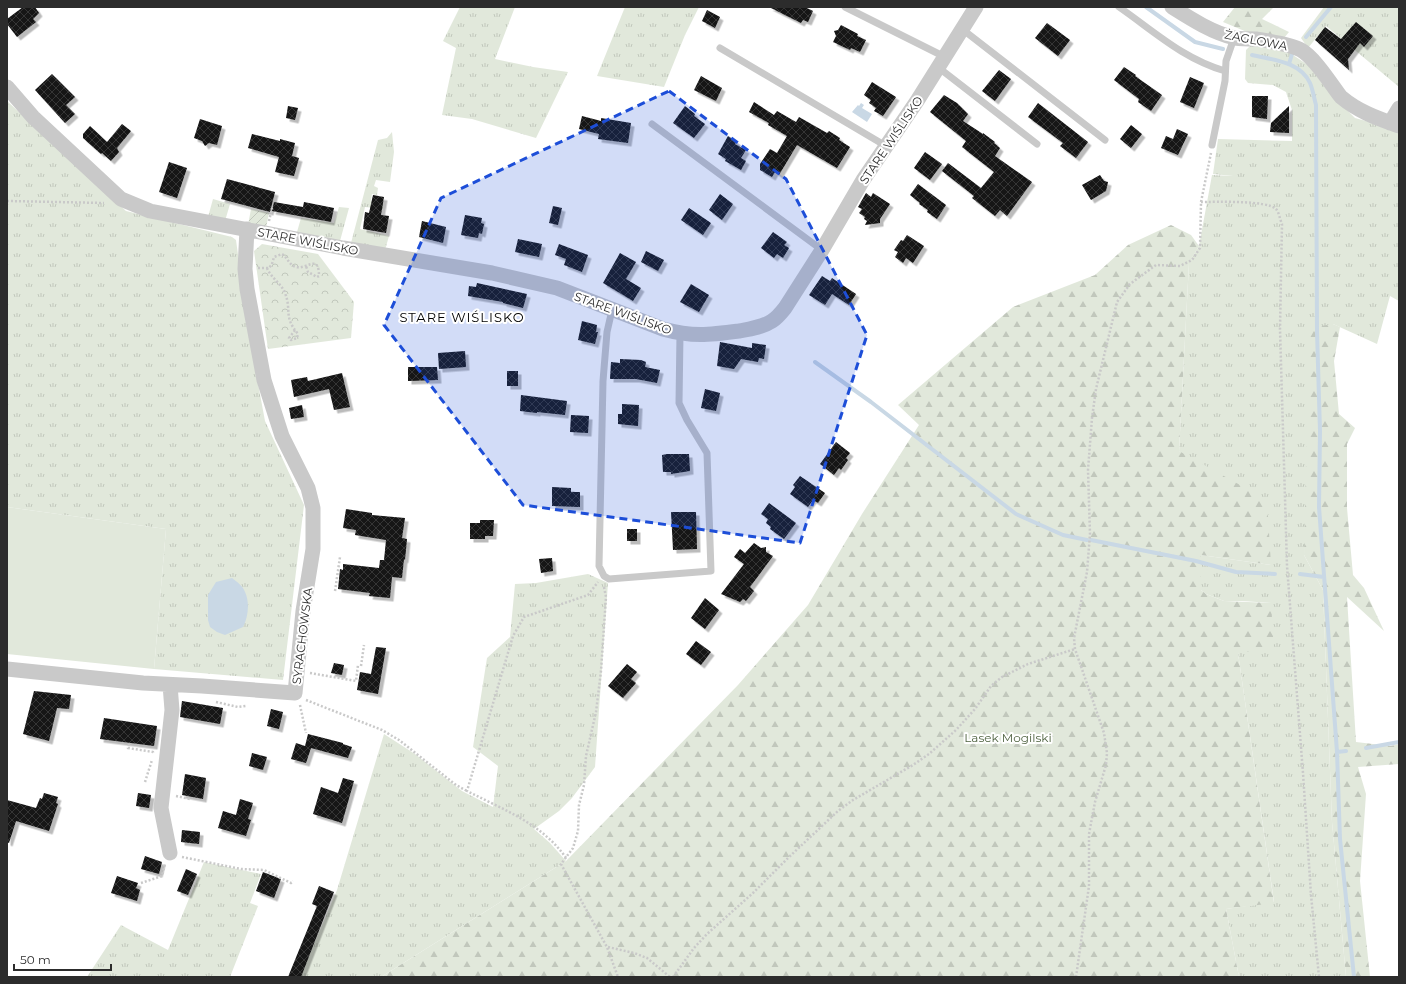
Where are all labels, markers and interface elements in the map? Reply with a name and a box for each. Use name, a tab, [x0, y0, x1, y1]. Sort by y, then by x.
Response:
street label: ŻAGLOWA	[1223, 27, 1289, 54]
street label: STARE WIŚLISKO	[856, 93, 926, 187]
street label: STARE WIŚLISKO	[256, 224, 360, 258]
street label: STARE WIŚLISKO	[572, 288, 674, 338]
district label: STARE WIŚLISKO	[399, 309, 525, 325]
street label: SYRACHOWSKA	[289, 586, 315, 685]
park label: Lasek Mogilski	[964, 730, 1052, 745]
scale bar	[14, 946, 111, 972]
text: 50 m	[20, 952, 51, 967]

